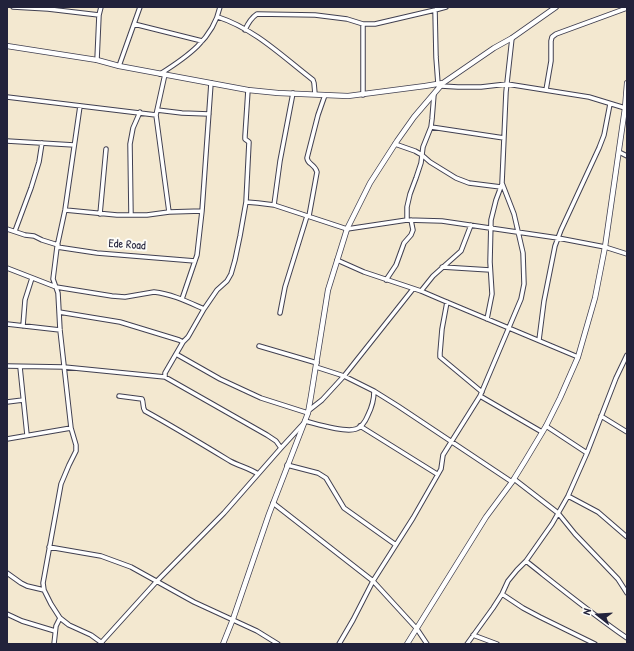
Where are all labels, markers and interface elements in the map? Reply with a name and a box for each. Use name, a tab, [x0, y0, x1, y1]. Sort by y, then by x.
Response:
street label: Ede Road	[108, 237, 146, 253]
north arrow	[578, 595, 618, 635]
text: N	[579, 607, 594, 616]

